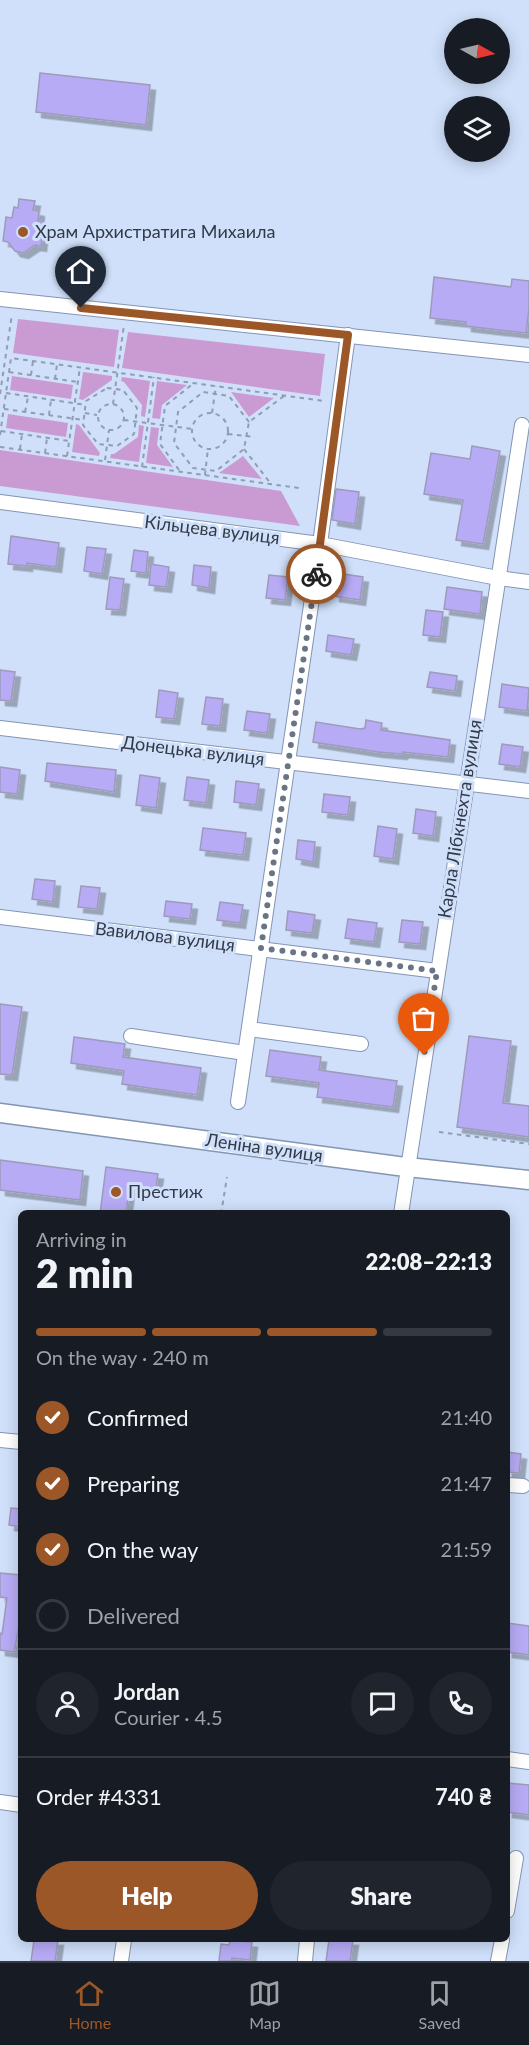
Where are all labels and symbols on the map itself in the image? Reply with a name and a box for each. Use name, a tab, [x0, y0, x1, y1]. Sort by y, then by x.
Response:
north arrow	[444, 18, 510, 84]
place label: Храм Архистратига Михаила	[35, 220, 276, 242]
marker: Храм Архистратига Михаила	[16, 225, 30, 239]
pin	[55, 246, 106, 308]
street label: Кільцева вулиця	[143, 510, 281, 548]
courier	[286, 544, 346, 604]
street label: Карла Лібкнехта вулиця	[432, 718, 486, 920]
street label: Донецька вулиця	[121, 730, 266, 770]
street label: Вавилова вулиця	[94, 917, 236, 956]
pin	[398, 993, 449, 1055]
street label: Леніна вулиця	[203, 1128, 324, 1166]
place label: Престиж	[128, 1180, 203, 1202]
marker: Престиж	[109, 1185, 123, 1199]

